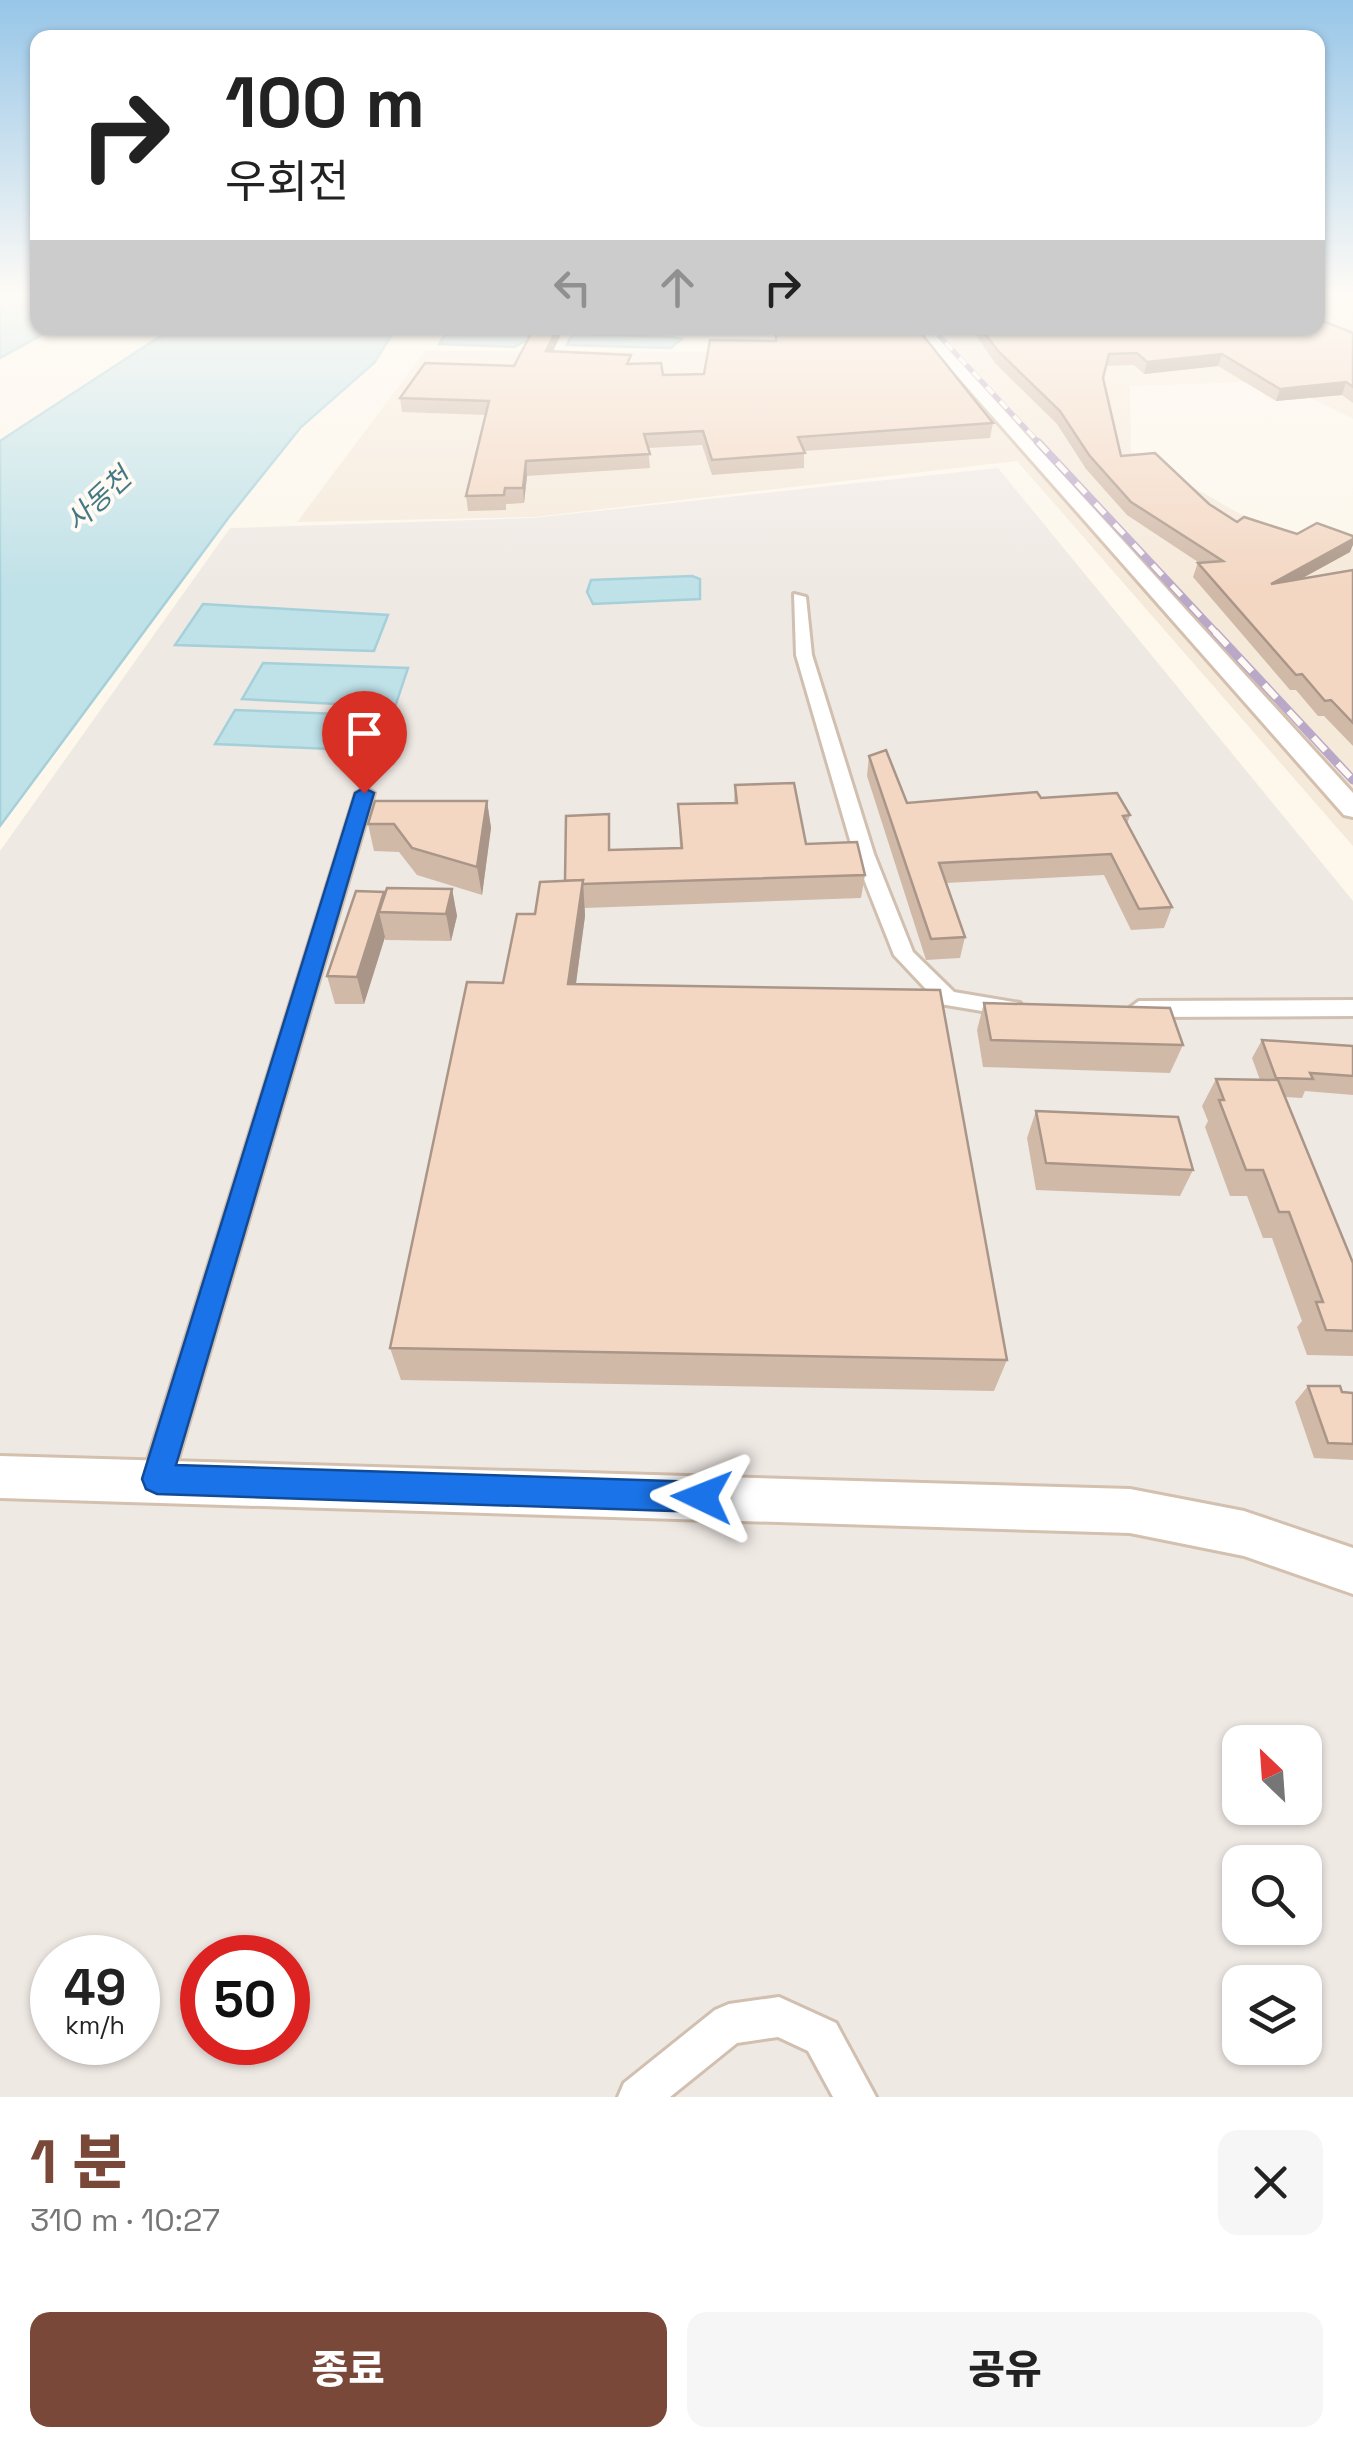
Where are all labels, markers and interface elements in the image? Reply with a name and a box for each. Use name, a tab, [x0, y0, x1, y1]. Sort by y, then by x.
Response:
text: 100 m	[225, 58, 425, 147]
icon: right	[60, 70, 190, 200]
text: 우회전	[225, 153, 349, 210]
icon: left	[545, 260, 600, 315]
icon: ahead	[650, 260, 705, 315]
icon: right	[755, 260, 810, 315]
water label: 사동천	[57, 457, 141, 539]
pin	[322, 691, 407, 794]
icon: arrive	[337, 706, 392, 761]
position arrow	[650, 1445, 754, 1549]
north arrow	[1222, 1725, 1322, 1825]
map controls	[1222, 1725, 1322, 2065]
button: search	[1222, 1845, 1322, 1945]
speed limit sign: 50	[180, 1935, 310, 2065]
text: 49	[64, 1956, 126, 2020]
button: layers	[1222, 1965, 1322, 2065]
text: km/h	[65, 2009, 125, 2041]
text: 1 분	[30, 2124, 128, 2201]
button: close	[1218, 2130, 1323, 2235]
text: 310 m · 10:27	[30, 2200, 220, 2240]
button: 종료	[30, 2312, 667, 2427]
button: 공유	[687, 2312, 1323, 2427]

